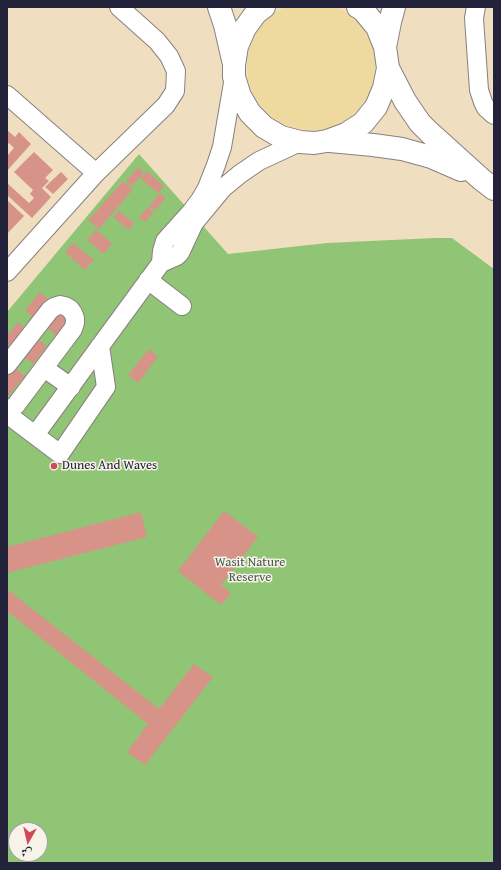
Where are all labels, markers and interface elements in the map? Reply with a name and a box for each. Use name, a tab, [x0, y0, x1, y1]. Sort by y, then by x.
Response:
place label: Dunes And Waves	[62, 458, 157, 474]
marker: Dunes And Waves	[49, 461, 59, 471]
park label: Wasit Nature Reserve	[215, 555, 285, 586]
north arrow	[8, 822, 48, 862]
text: ش	[20, 844, 33, 862]

